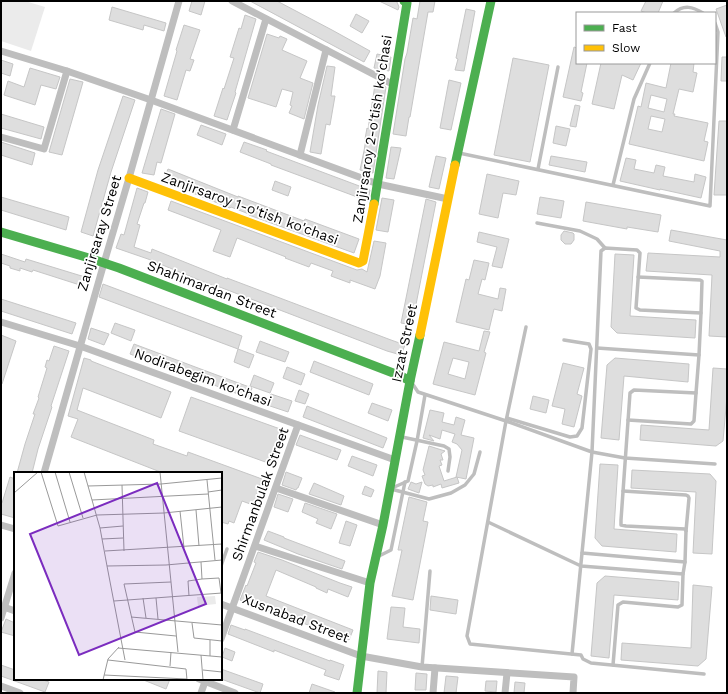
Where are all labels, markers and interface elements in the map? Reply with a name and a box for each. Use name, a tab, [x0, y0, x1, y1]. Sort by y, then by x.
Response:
legend	[576, 12, 716, 64]
text: Fast	[612, 21, 637, 35]
street label: Zanjirsaroy 2-o'tish ko'chasi	[349, 34, 395, 224]
text: Slow	[612, 41, 640, 55]
street label: Zanjirsaroy 1-o'tish ko'chasi	[159, 168, 341, 248]
street label: Zanjirsaray Street	[74, 173, 124, 293]
street label: Shahimardan Street	[145, 257, 279, 321]
street label: Izzat Street	[388, 302, 420, 384]
street label: Nodirabegim ko'chasi	[132, 345, 274, 409]
street label: Shirmanbulak Street	[228, 425, 292, 563]
inset map	[14, 472, 222, 680]
street label: Xusnabad Street	[240, 590, 352, 646]

